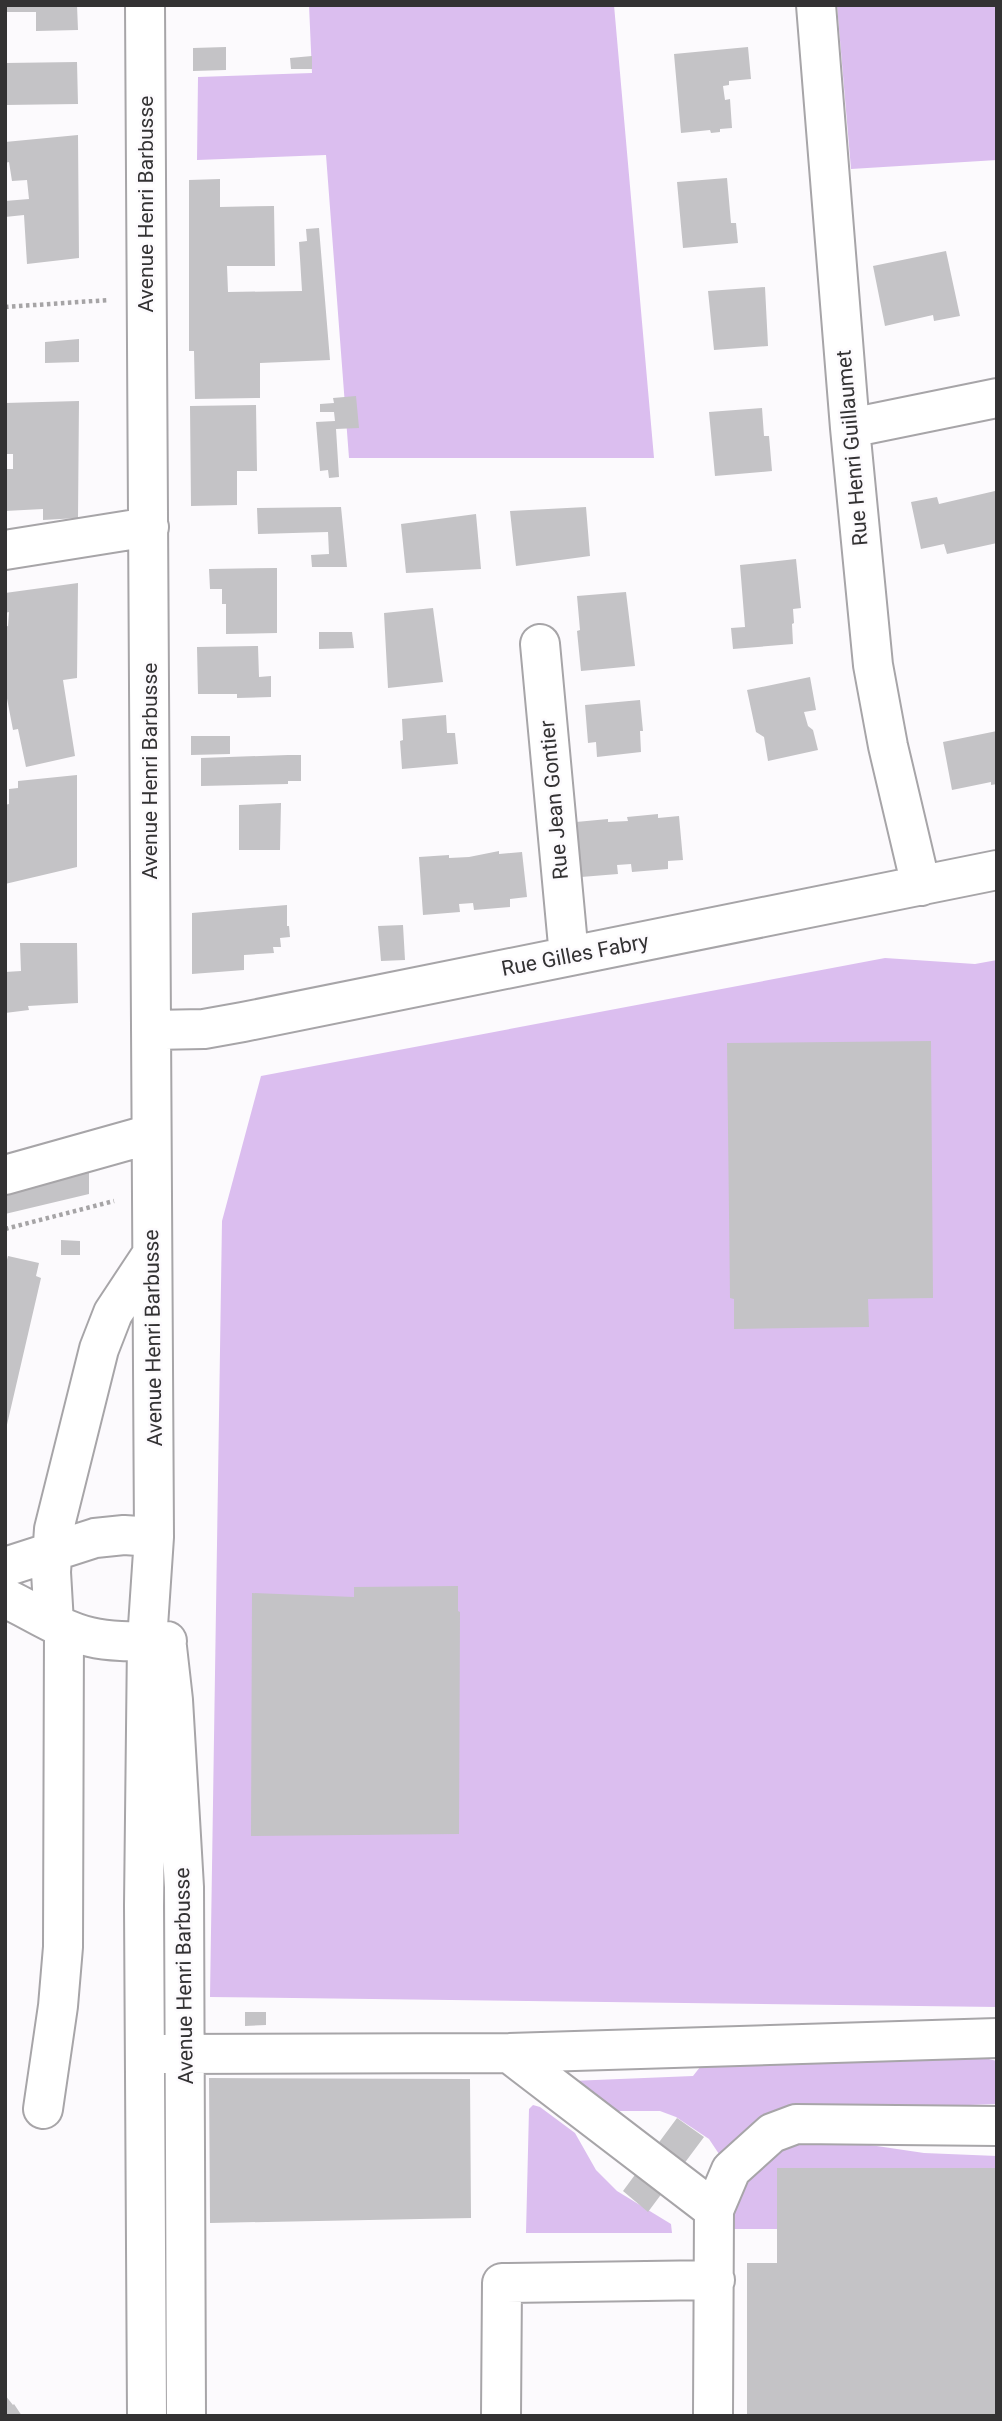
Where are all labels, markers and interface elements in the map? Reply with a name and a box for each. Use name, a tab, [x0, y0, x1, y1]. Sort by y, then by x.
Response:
street label: Avenue Henri Barbusse	[134, 96, 158, 312]
street label: Rue Henri Guillaumet	[831, 349, 873, 547]
street label: Avenue Henri Barbusse	[138, 663, 162, 879]
street label: Rue Jean Gontier	[535, 719, 573, 881]
street label: Rue Gilles Fabry	[499, 929, 651, 981]
street label: Avenue Henri Barbusse	[139, 1229, 167, 1447]
street label: Avenue Henri Barbusse	[170, 1867, 198, 2085]

